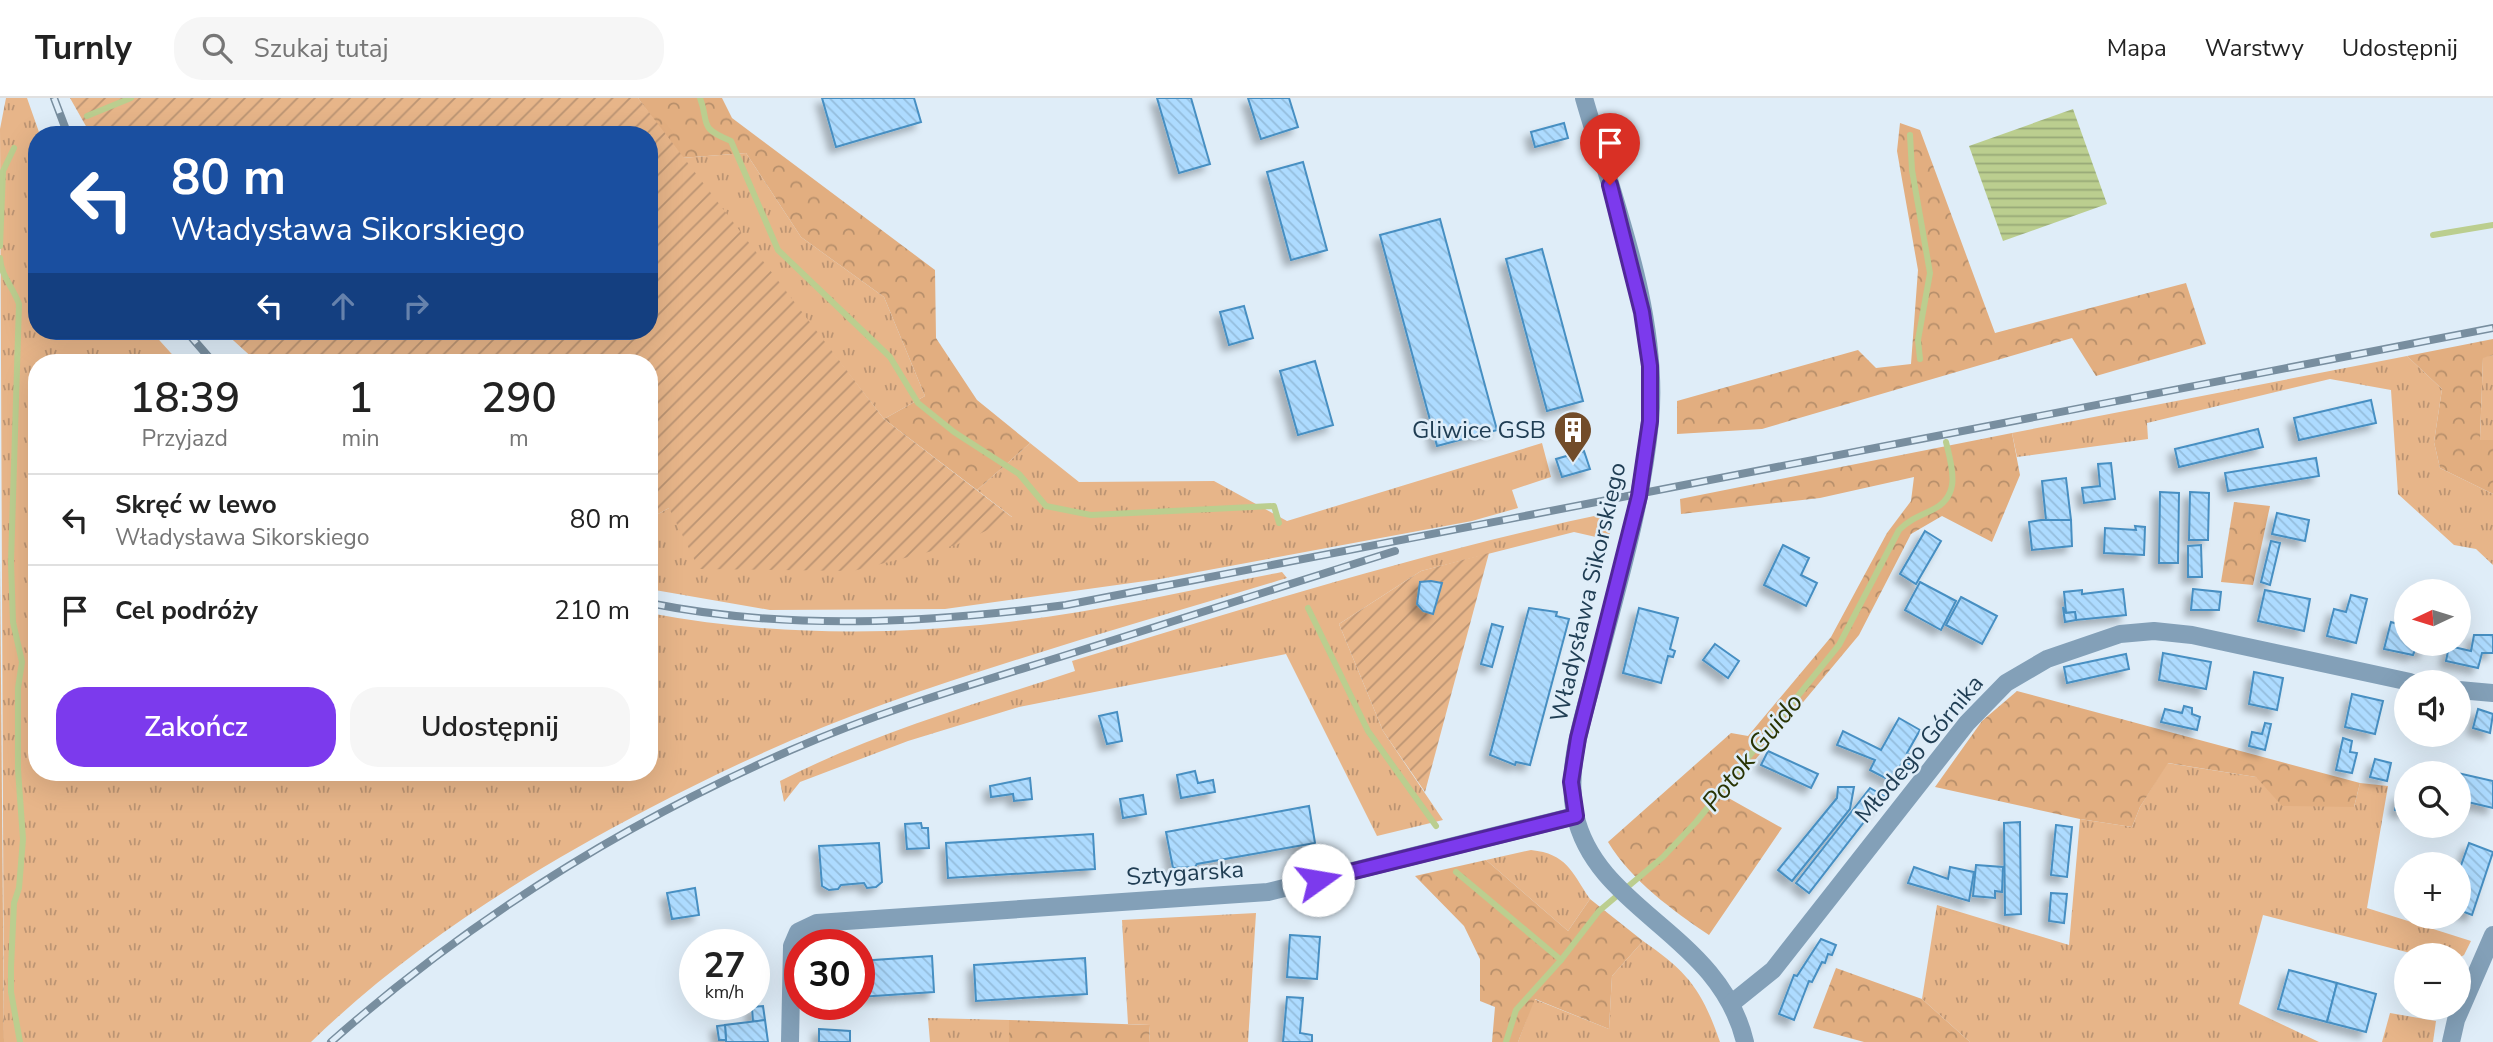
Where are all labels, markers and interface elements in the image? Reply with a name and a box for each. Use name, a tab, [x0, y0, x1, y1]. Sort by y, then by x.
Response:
search box	[174, 17, 664, 80]
text: Turnly	[35, 26, 132, 71]
icon: search	[198, 29, 236, 67]
text: Szukaj tutaj	[254, 31, 389, 66]
text: Mapa	[2107, 32, 2167, 64]
text: Warstwy	[2205, 32, 2304, 64]
text: Udostępnij	[2342, 32, 2458, 64]
pin	[1580, 113, 1640, 185]
icon: arrive	[1591, 124, 1629, 162]
text: 80 m	[171, 144, 286, 211]
icon: left	[56, 154, 147, 245]
text: Władysława Sikorskiego	[171, 208, 525, 251]
icon: left	[251, 287, 289, 325]
icon: ahead	[324, 287, 362, 325]
icon: right	[397, 287, 435, 325]
text: 18:39	[129, 370, 240, 427]
text: 1	[348, 370, 373, 427]
text: 290	[481, 370, 557, 427]
building icon: Gliwice GSB	[1552, 409, 1594, 464]
place label: Gliwice GSB	[1412, 414, 1546, 446]
text: Przyjazd	[142, 423, 228, 454]
text: min	[342, 423, 380, 454]
text: m	[509, 423, 529, 454]
street label: Władysława Sikorskiego	[1543, 459, 1633, 725]
text: Skręć w lewo	[115, 487, 277, 522]
icon: left	[56, 501, 94, 539]
text: 80 m	[570, 502, 630, 537]
text: Władysława Sikorskiego	[115, 522, 369, 553]
north arrow	[2394, 579, 2471, 656]
map controls	[2394, 579, 2471, 1020]
icon: arrive	[56, 592, 94, 630]
text: Cel podróży	[115, 593, 258, 628]
text: 210 m	[554, 593, 630, 628]
street label: Młodego Górnika	[1847, 668, 1991, 830]
button: sound	[2394, 670, 2471, 747]
water label: Potok Guido	[1694, 686, 1811, 819]
button: Zakończ	[56, 687, 336, 767]
button: Udostępnij	[350, 687, 630, 767]
button: search	[2394, 761, 2471, 838]
position arrow	[1281, 843, 1355, 917]
button: +	[2394, 852, 2471, 929]
street label: Sztygarska	[1125, 853, 1245, 893]
speed limit sign: 30	[784, 929, 875, 1020]
text: 27	[703, 942, 746, 989]
button: −	[2394, 943, 2471, 1020]
text: km/h	[705, 980, 744, 1004]

